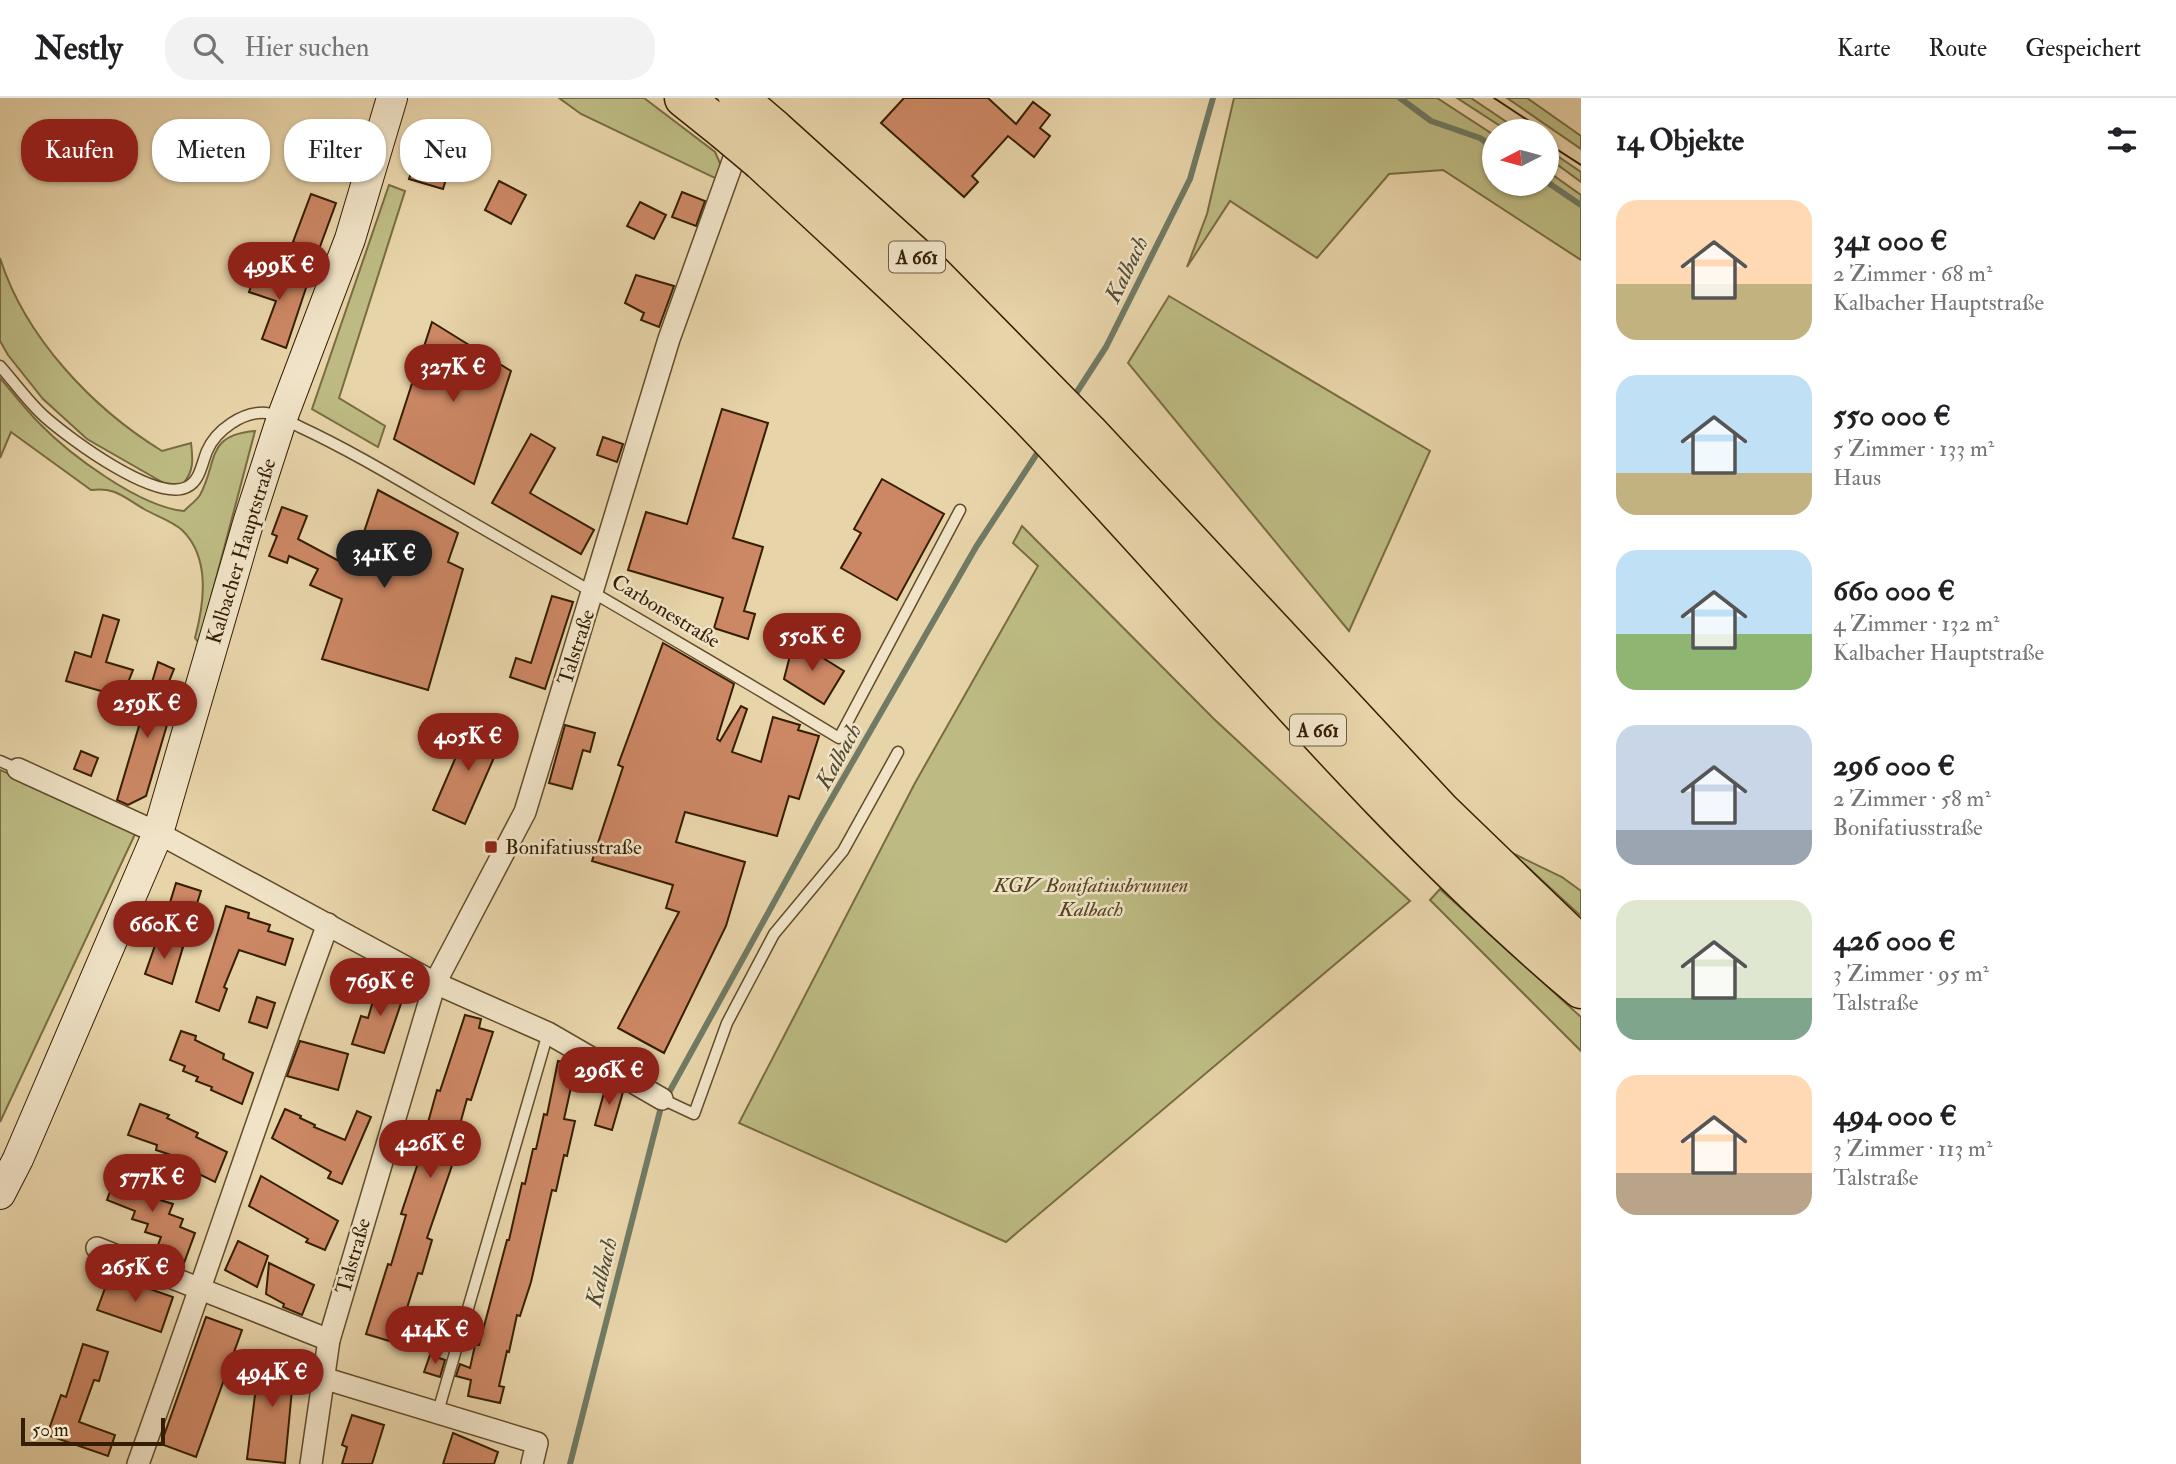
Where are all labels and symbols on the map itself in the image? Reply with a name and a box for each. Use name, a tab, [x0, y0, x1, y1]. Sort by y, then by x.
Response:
north arrow	[1482, 119, 1559, 196]
water label: Kalbach	[1098, 231, 1155, 308]
pin: 499K €	[222, 242, 336, 302]
road number: A 661	[889, 242, 945, 272]
pin: 327K €	[396, 344, 510, 404]
street label: Kalbacher Hauptstraße	[200, 455, 283, 647]
pin: 341K €	[327, 531, 441, 590]
street label: Carbonestraße	[606, 568, 725, 655]
street label: Talstraße	[552, 606, 601, 688]
pin: 550K €	[755, 614, 869, 673]
pin: 259K €	[90, 680, 204, 740]
pin: 405K €	[411, 714, 525, 773]
road number: A 661	[1290, 715, 1346, 746]
water label: Kalbach	[808, 718, 868, 795]
place label: Bonifatiusstraße	[505, 834, 642, 861]
marker: Bonifatiusstraße	[483, 839, 499, 855]
park label: KGV Bonifatiusbrunnen Kalbach	[993, 872, 1189, 923]
pin: 660K €	[107, 902, 221, 961]
pin: 769K €	[323, 958, 437, 1018]
pin: 296K €	[552, 1048, 666, 1107]
pin: 426K €	[373, 1121, 487, 1180]
pin: 577K €	[95, 1154, 209, 1214]
street label: Talstraße	[330, 1215, 377, 1297]
water label: Kalbach	[579, 1234, 624, 1311]
pin: 265K €	[78, 1244, 192, 1304]
pin: 414K €	[378, 1306, 492, 1366]
pin: 494K €	[215, 1350, 329, 1409]
scale bar	[21, 1415, 164, 1447]

